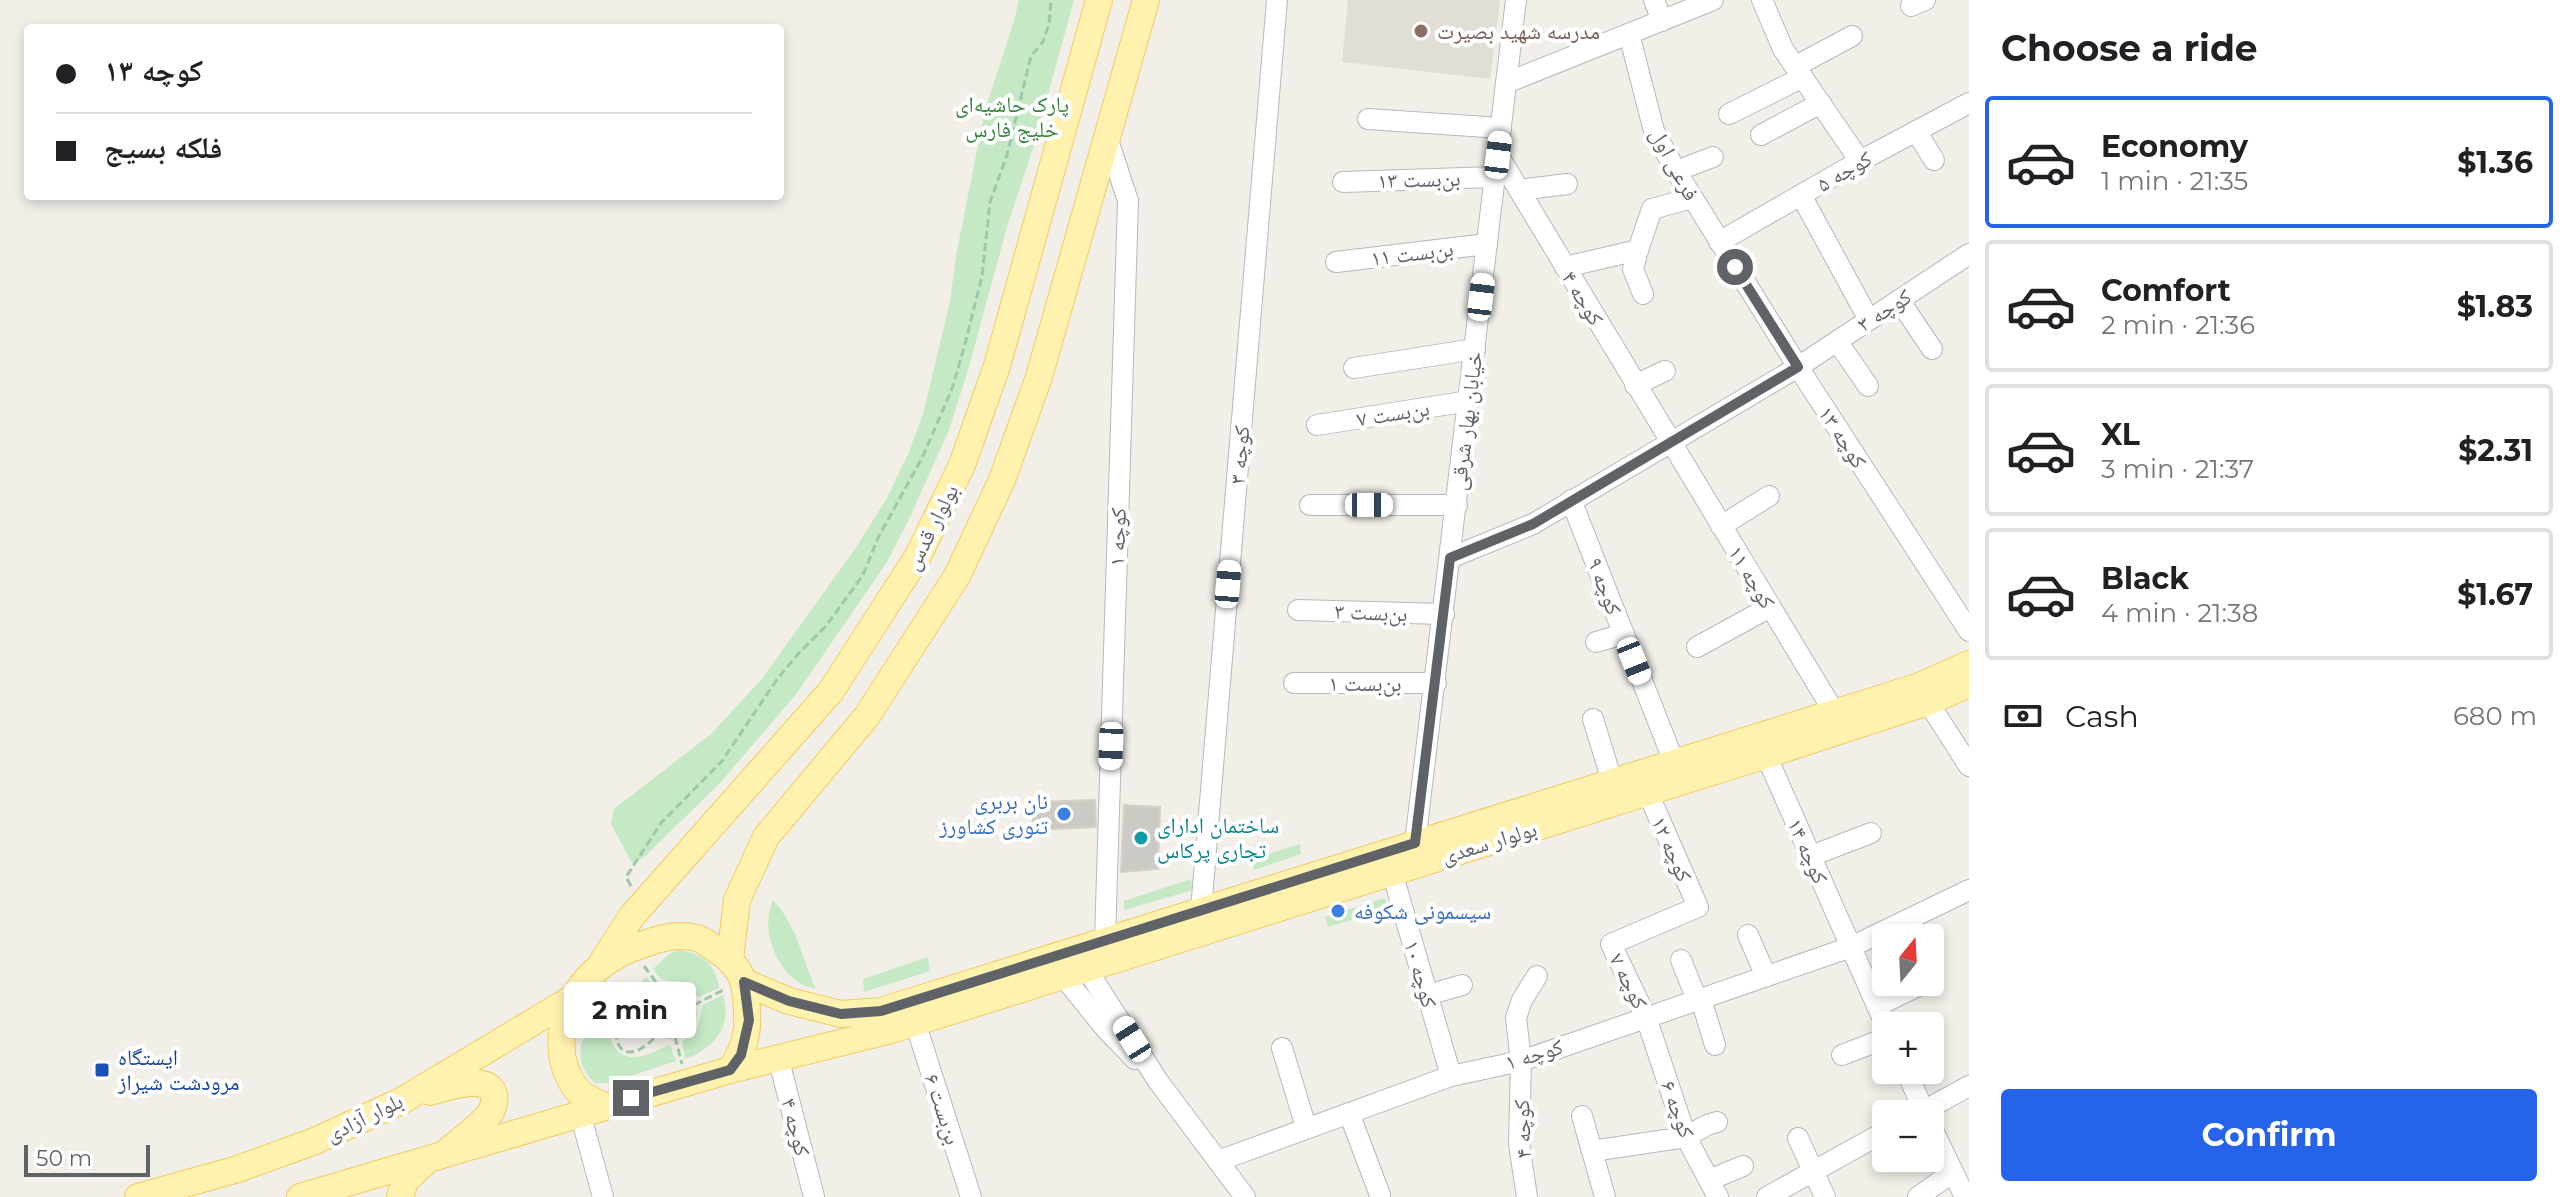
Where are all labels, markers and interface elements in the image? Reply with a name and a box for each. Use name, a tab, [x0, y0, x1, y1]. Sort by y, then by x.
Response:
place label: مدرسه شهید بصیرت	[1437, 18, 1600, 45]
marker: مدرسه شهید بصیرت	[1412, 22, 1430, 40]
text: Choose a ride	[2001, 26, 2258, 70]
text: کوچه ۱۳	[104, 52, 203, 89]
park label: پارک حاشیه‌ای خلیج فارس	[955, 91, 1069, 143]
street label: فرعی اول	[1644, 123, 1705, 205]
icon: car	[2005, 126, 2077, 198]
text: Economy	[2101, 128, 2248, 165]
text: فلکه بسیج	[104, 129, 222, 166]
car	[1483, 130, 1513, 180]
text: $1.36	[2457, 144, 2533, 181]
street label: کوچه ۵	[1812, 145, 1877, 198]
street label: بن‌بست ۱۳	[1377, 165, 1461, 194]
text: 1 min · 21:35	[2101, 165, 2248, 197]
street label: بن‌بست ۱۱	[1369, 235, 1455, 272]
route start	[1717, 249, 1753, 285]
street label: کوچه ۴	[1556, 266, 1609, 331]
icon: car	[2005, 270, 2077, 342]
car	[1466, 272, 1496, 322]
text: Comfort	[2101, 272, 2231, 309]
street label: کوچه ۳	[1852, 283, 1916, 338]
text: $1.83	[2457, 288, 2533, 325]
text: 2 min · 21:36	[2101, 309, 2255, 341]
street label: خیابان بهار شرقی	[1445, 350, 1488, 492]
street label: بن‌بست ۷	[1355, 394, 1431, 433]
street label: کوچه ۱۳	[1812, 401, 1873, 474]
icon: car	[2005, 414, 2077, 486]
text: XL	[2101, 416, 2140, 453]
street label: کوچه ۳	[1223, 424, 1256, 486]
text: $2.31	[2458, 432, 2533, 469]
text: 3 min · 21:37	[2101, 453, 2254, 485]
street label: بولوار قدس	[898, 480, 965, 575]
car	[1345, 493, 1393, 517]
street label: کوچه ۱	[1103, 507, 1132, 567]
street label: کوچه ۱۱	[1722, 541, 1781, 614]
street label: کوچه ۹	[1581, 554, 1628, 619]
icon: car	[2005, 558, 2077, 630]
car	[1214, 559, 1242, 609]
text: Black	[2101, 560, 2189, 597]
text: $1.67	[2457, 576, 2533, 613]
text: 4 min · 21:38	[2101, 597, 2258, 629]
street label: بن‌بست ۳	[1334, 598, 1408, 627]
car	[1614, 634, 1654, 688]
street label: بن‌بست ۱	[1328, 670, 1402, 697]
icon: cash	[2001, 694, 2045, 738]
text: Cash	[2065, 698, 2139, 735]
text: 680 m	[2453, 700, 2537, 732]
car	[1098, 722, 1124, 770]
place label: نان بربری تنوری کشاورز	[938, 788, 1049, 840]
marker: نان بربری تنوری کشاورز	[1055, 805, 1073, 823]
place label: ساختمان ادارای تجاری پرکاس	[1157, 812, 1279, 864]
street label: کوچه ۱۲	[1645, 812, 1698, 886]
street label: کوچه ۱۴	[1781, 814, 1834, 888]
street label: بولوار سعدی	[1438, 815, 1540, 870]
marker: ساختمان ادارای تجاری پرکاس	[1132, 829, 1150, 847]
place label: سیسمونی شکوفه	[1354, 898, 1491, 925]
marker: سیسمونی شکوفه	[1329, 902, 1347, 920]
north arrow	[1872, 924, 1944, 996]
map controls	[1872, 924, 1944, 1172]
street label: کوچه ۱۰	[1398, 937, 1443, 1011]
street label: کوچه ۷	[1603, 949, 1654, 1014]
callout: 2 min	[565, 982, 697, 1038]
text: 2 min	[592, 994, 668, 1026]
car	[1109, 1012, 1155, 1066]
button: +	[1872, 1012, 1944, 1084]
street label: کوچه ۱	[1502, 1033, 1566, 1076]
place label: ایستگاه مرودشت شیراز	[117, 1044, 240, 1096]
marker: ایستگاه مرودشت شیراز	[93, 1061, 111, 1079]
street label: بن‌بست ۶	[918, 1070, 967, 1148]
street label: کوچه ۶	[1655, 1077, 1700, 1142]
route end	[613, 1080, 649, 1116]
street label: بلوار آزادی	[321, 1087, 407, 1148]
button: Confirm	[2001, 1089, 2537, 1181]
street label: کوچه ۴	[775, 1095, 816, 1159]
street label: کوچه ۴	[1508, 1099, 1537, 1159]
button: −	[1872, 1100, 1944, 1172]
scale bar	[24, 1141, 150, 1177]
text: 50 m	[36, 1145, 92, 1172]

